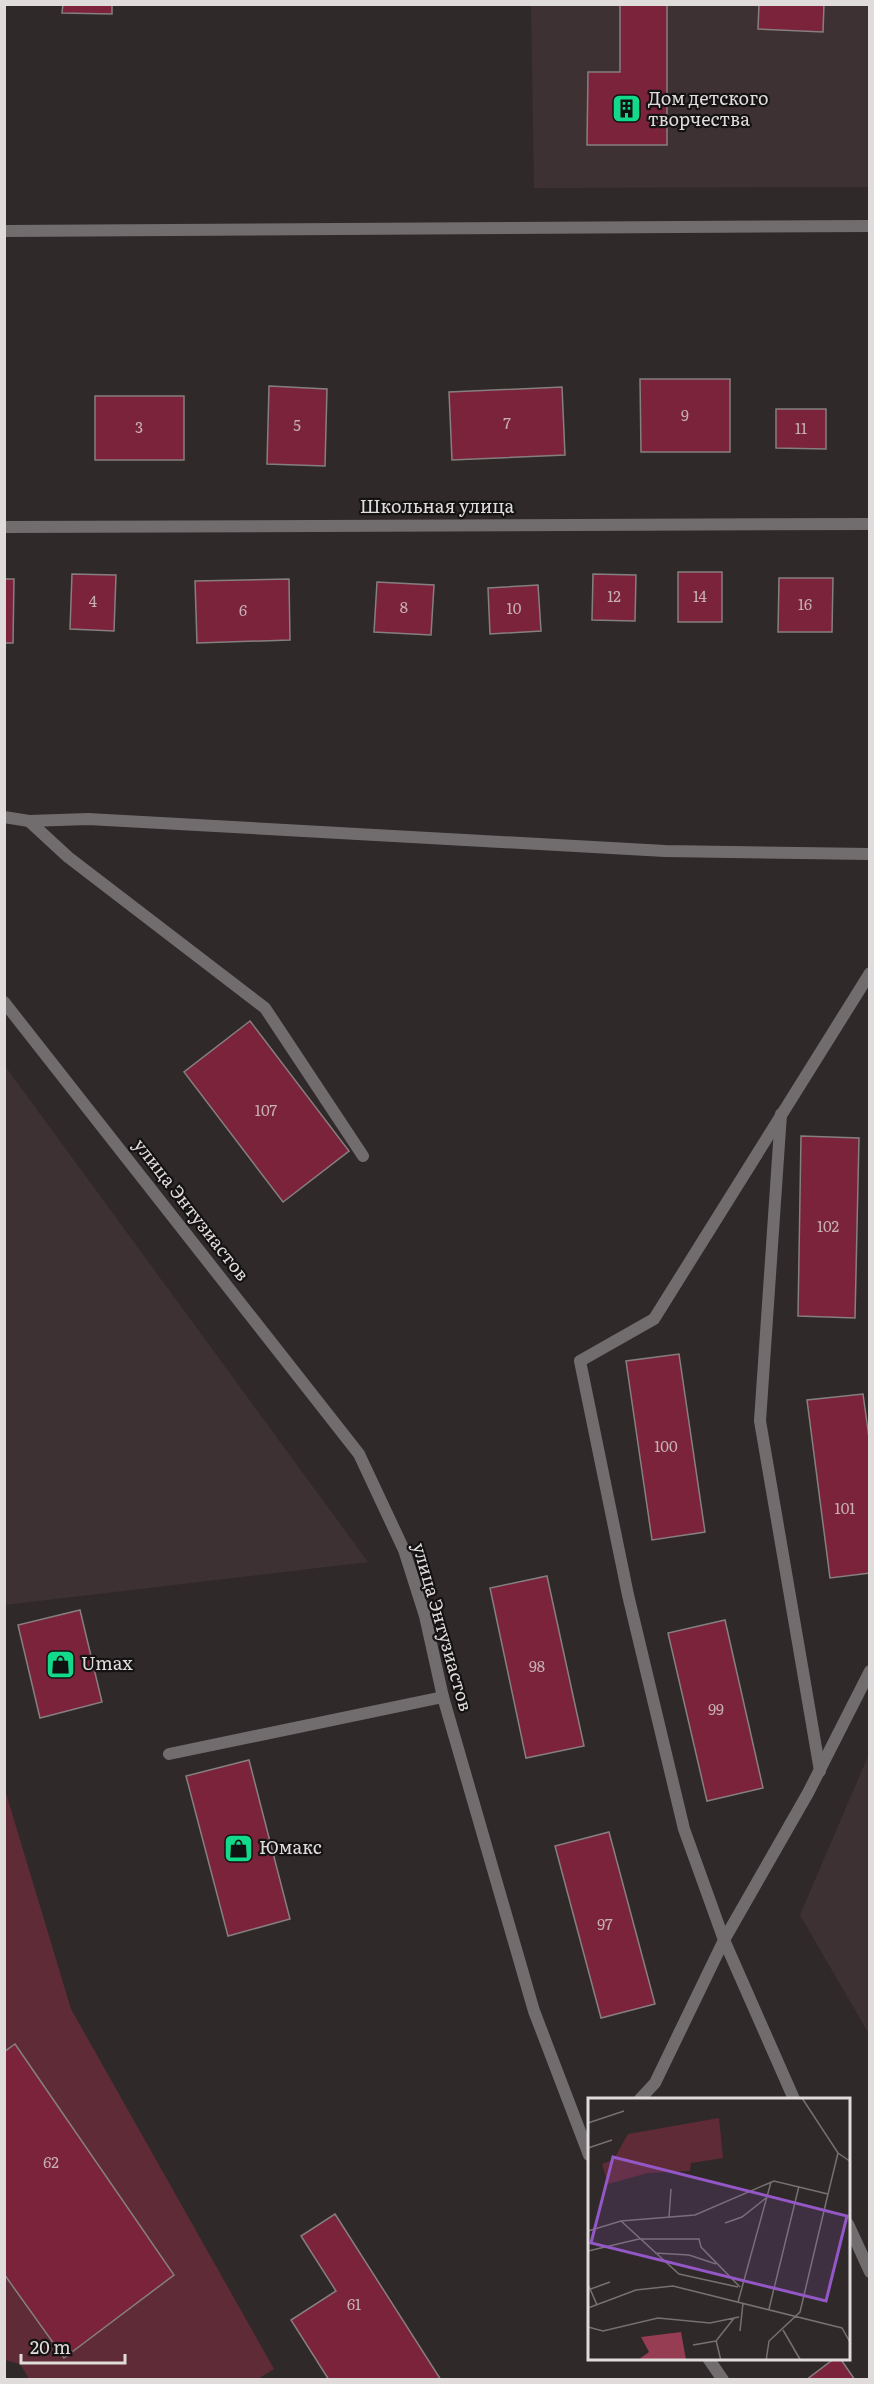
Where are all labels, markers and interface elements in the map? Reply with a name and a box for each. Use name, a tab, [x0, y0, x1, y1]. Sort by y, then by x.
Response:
place label: Дом детского творчества	[648, 84, 769, 132]
building icon: Дом детского творчества	[611, 93, 643, 125]
house number: 9	[681, 403, 689, 426]
house number: 7	[503, 411, 511, 434]
house number: 5	[293, 413, 301, 436]
house number: 3	[135, 415, 143, 438]
house number: 11	[795, 416, 807, 439]
street label: Школьная улица	[360, 492, 515, 519]
house number: 12	[607, 584, 621, 607]
house number: 14	[693, 584, 707, 607]
house number: 4	[89, 589, 97, 612]
house number: 16	[798, 592, 812, 615]
house number: 8	[400, 595, 408, 618]
house number: 10	[507, 596, 522, 619]
house number: 6	[239, 598, 247, 621]
house number: 107	[255, 1098, 278, 1121]
street label: улица Энтузиастов	[128, 1132, 256, 1286]
house number: 102	[817, 1214, 840, 1237]
house number: 100	[654, 1434, 678, 1457]
house number: 101	[835, 1496, 855, 1519]
street label: улица Энтузиастов	[406, 1539, 480, 1714]
shop icon: Umax	[44, 1648, 76, 1680]
place label: Umax	[81, 1649, 133, 1676]
house number: 98	[529, 1654, 545, 1677]
house number: 99	[708, 1697, 724, 1720]
shop icon: Юмакс	[222, 1832, 254, 1864]
place label: Юмакс	[259, 1833, 322, 1860]
house number: 97	[597, 1912, 613, 1935]
inset map	[588, 2098, 850, 2360]
house number: 62	[43, 2150, 59, 2173]
house number: 61	[347, 2292, 361, 2315]
scale bar	[21, 2327, 124, 2365]
text: 20 m	[30, 2333, 71, 2360]

